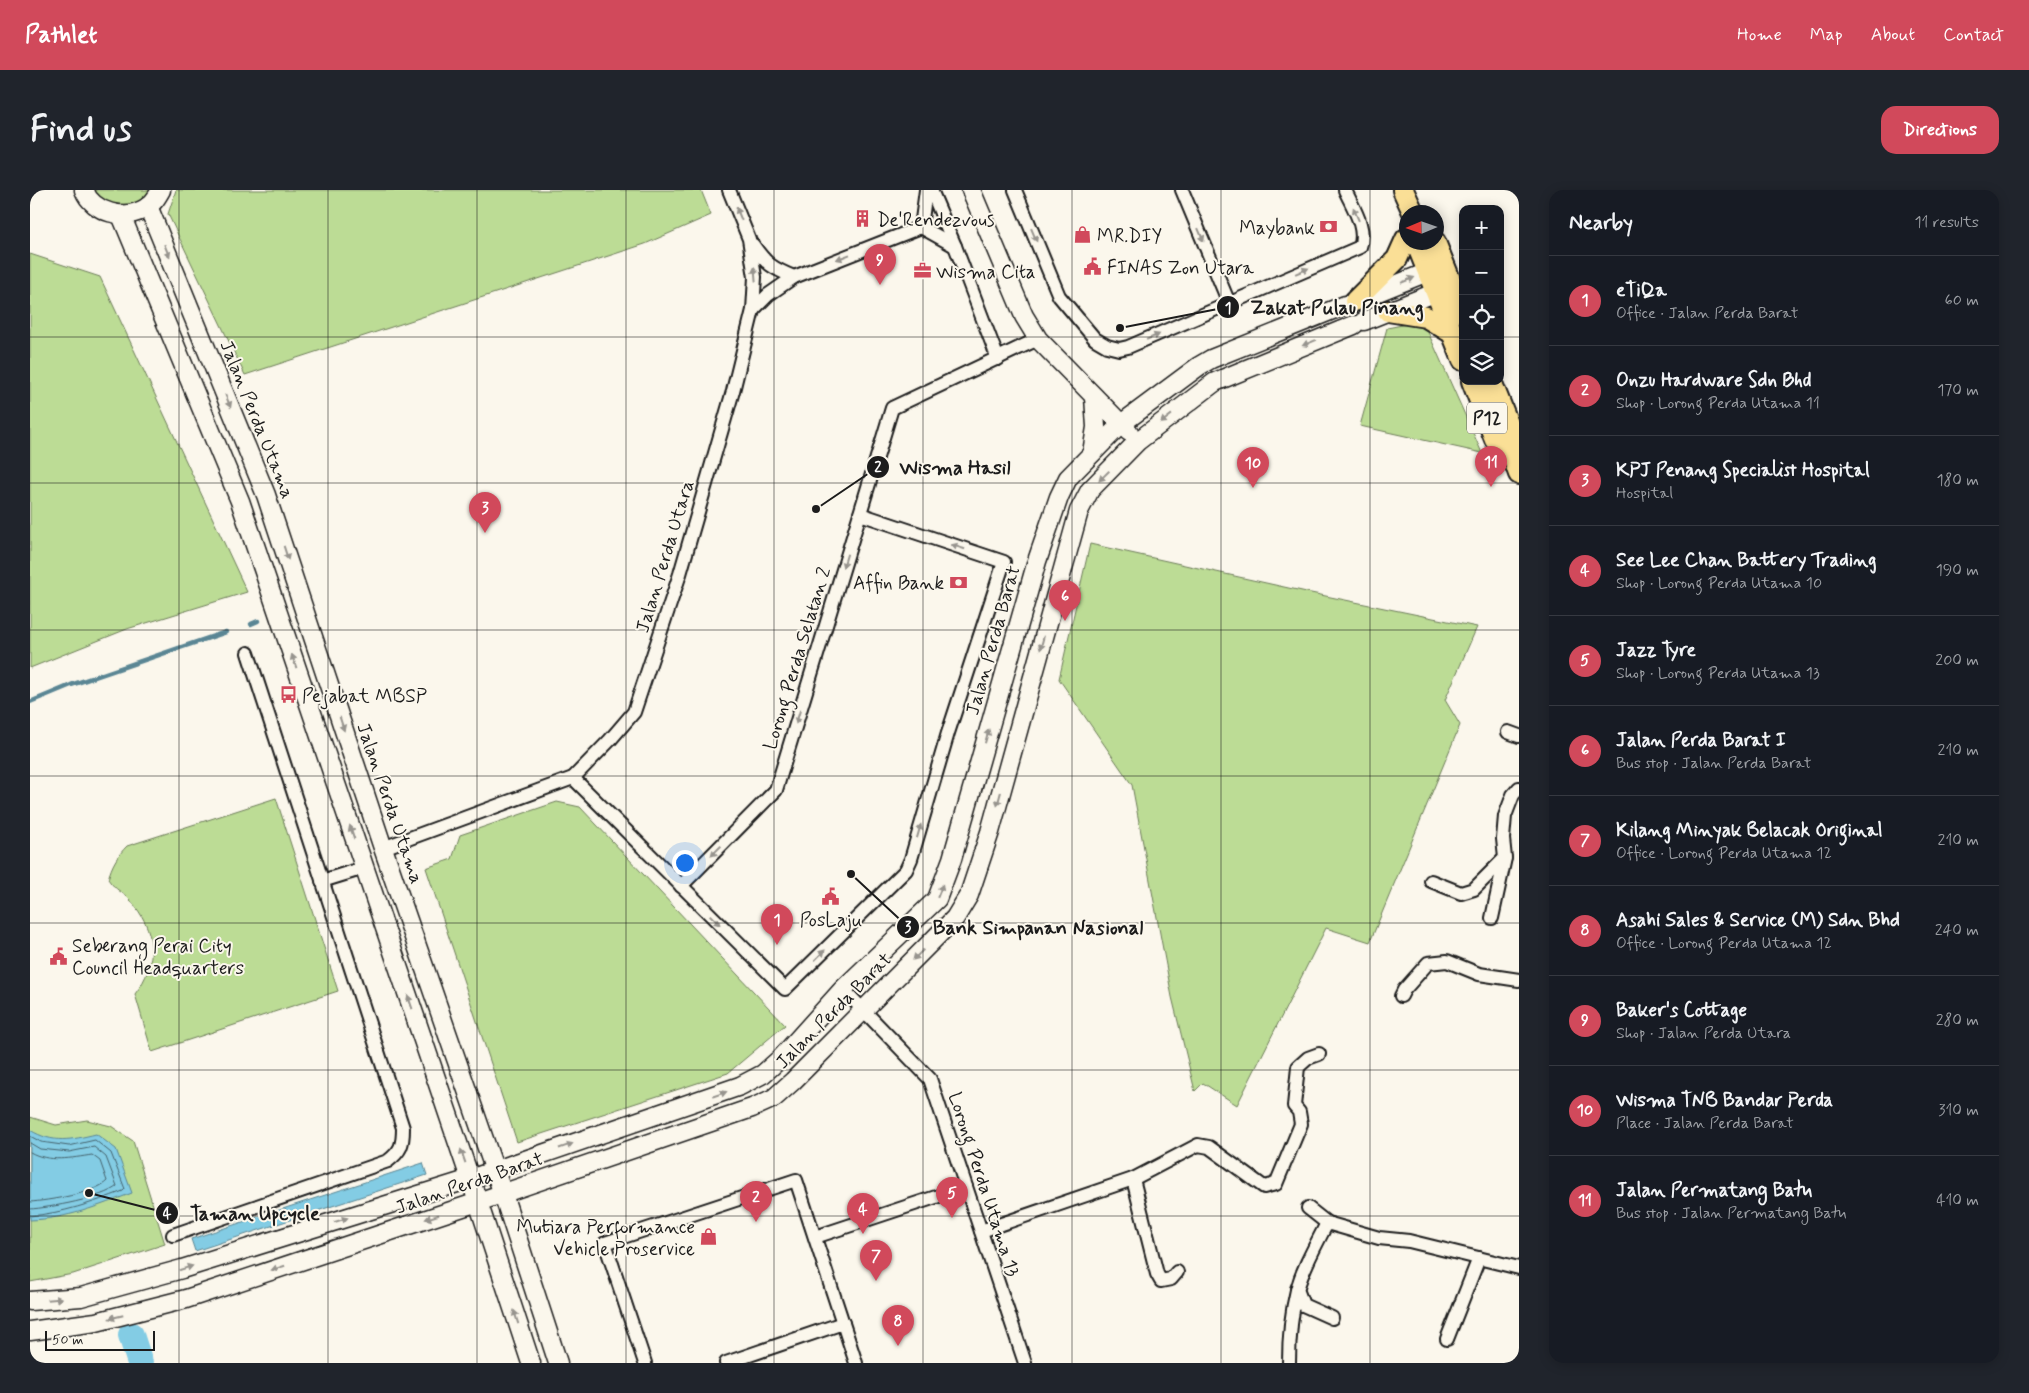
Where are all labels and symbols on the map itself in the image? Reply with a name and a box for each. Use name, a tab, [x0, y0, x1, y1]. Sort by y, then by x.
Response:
north arrow	[1399, 205, 1444, 250]
one-way arrow	[735, 207, 742, 222]
one-way arrow	[1351, 207, 1359, 221]
place label: De'Rendezvous	[877, 208, 995, 233]
building icon: De'Rendezvous	[853, 209, 873, 229]
place label: Maybank	[1239, 216, 1315, 241]
bank icon: Maybank	[1319, 217, 1339, 237]
place label: MR.DIY	[1097, 224, 1162, 249]
shop icon: MR.DIY	[1073, 225, 1093, 245]
one-way arrow	[1030, 228, 1038, 242]
one-way arrow	[1197, 228, 1205, 242]
one-way arrow	[163, 244, 171, 259]
pin: 9	[864, 244, 896, 285]
one-way arrow	[835, 253, 850, 261]
place label: FINAS Zon Utara	[1107, 256, 1255, 281]
public building icon: FINAS Zon Utara	[1083, 257, 1103, 277]
place label: Wisma Cita	[936, 260, 1035, 285]
office icon: Wisma Cita	[912, 261, 932, 281]
one-way arrow	[750, 266, 758, 282]
one-way arrow	[1295, 267, 1309, 275]
one-way arrow	[1401, 276, 1416, 284]
callout: Zakat Pulau Pinang	[1216, 290, 1434, 325]
text: Zakat Pulau Pinang	[1250, 295, 1424, 322]
text: 1	[1225, 299, 1231, 319]
one-way arrow	[1146, 332, 1160, 340]
street label: Jalan Perda Utama	[213, 337, 300, 502]
one-way arrow	[1302, 340, 1316, 348]
one-way arrow	[225, 394, 233, 408]
road number: P12	[1467, 402, 1507, 434]
one-way arrow	[1160, 413, 1173, 424]
pin: 11	[1475, 446, 1507, 487]
pin: 10	[1237, 447, 1269, 488]
callout: Wisma Hasil	[865, 450, 1019, 485]
text: Wisma Hasil	[899, 455, 1010, 482]
text: 2	[874, 458, 882, 478]
one-way arrow	[1098, 470, 1110, 482]
street label: Jalan Perda Utara	[630, 477, 701, 636]
pin: 3	[469, 492, 501, 533]
one-way arrow	[950, 542, 965, 550]
one-way arrow	[282, 546, 290, 561]
one-way arrow	[841, 554, 849, 569]
street label: Jalan Perda Barat	[960, 563, 1027, 718]
street label: Lorong Perda Selatan 2	[758, 564, 840, 754]
place label: Affin Bank	[853, 571, 944, 596]
bank icon: Affin Bank	[948, 572, 968, 592]
pin: 6	[1049, 580, 1081, 621]
one-way arrow	[1038, 635, 1046, 650]
one-way arrow	[290, 654, 298, 669]
place label: Pejabat MBSP	[302, 684, 427, 710]
bus stop icon: Pejabat MBSP	[278, 685, 298, 705]
one-way arrow	[794, 709, 802, 724]
one-way arrow	[339, 717, 347, 732]
street label: Jalan Perda Utama	[350, 720, 429, 887]
one-way arrow	[983, 728, 991, 743]
one-way arrow	[995, 792, 1003, 807]
one-way arrow	[916, 823, 924, 838]
one-way arrow	[348, 824, 355, 839]
one-way arrow	[710, 845, 722, 857]
your location	[672, 850, 698, 876]
one-way arrow	[937, 884, 944, 899]
public building icon: PosLaju	[821, 886, 841, 906]
pin: 1	[761, 904, 793, 945]
place label: PosLaju	[800, 908, 862, 933]
callout: Bank Simpanan Nasional	[895, 910, 1156, 945]
one-way arrow	[709, 914, 721, 926]
text: Bank Simpanan Nasional	[933, 915, 1143, 942]
text: 3	[905, 918, 912, 938]
place label: Seberang Perai City Council Headquarters	[72, 934, 244, 981]
public building icon: Seberang Perai City Council Headquarters	[48, 946, 68, 966]
street label: Jalan Perda Barat	[771, 948, 898, 1075]
one-way arrow	[814, 949, 826, 961]
one-way arrow	[912, 949, 924, 961]
one-way arrow	[406, 994, 414, 1009]
one-way arrow	[713, 1089, 728, 1097]
street label: Lorong Perda Utama 13	[939, 1089, 1025, 1281]
one-way arrow	[559, 1142, 574, 1149]
street label: Jalan Perda Barat	[392, 1146, 547, 1220]
one-way arrow	[458, 1148, 466, 1163]
pin: 5	[936, 1177, 968, 1218]
pin: 2	[740, 1181, 772, 1222]
pin: 4	[847, 1193, 879, 1234]
callout: Taman Upcycle	[155, 1196, 330, 1231]
text: Taman Upcycle	[190, 1201, 320, 1228]
text: 4	[163, 1204, 172, 1224]
one-way arrow	[424, 1214, 439, 1222]
one-way arrow	[334, 1215, 349, 1223]
place label: Mutiara Performance Vehicle Proservice	[516, 1215, 695, 1262]
shop icon: Mutiara Performance Vehicle Proservice	[699, 1227, 719, 1247]
pin: 7	[860, 1240, 892, 1281]
one-way arrow	[179, 1264, 194, 1271]
one-way arrow	[270, 1265, 285, 1273]
one-way arrow	[48, 1294, 64, 1302]
pin: 8	[882, 1305, 914, 1346]
one-way arrow	[511, 1309, 519, 1324]
one-way arrow	[108, 1313, 123, 1321]
scale bar	[45, 1328, 155, 1351]

